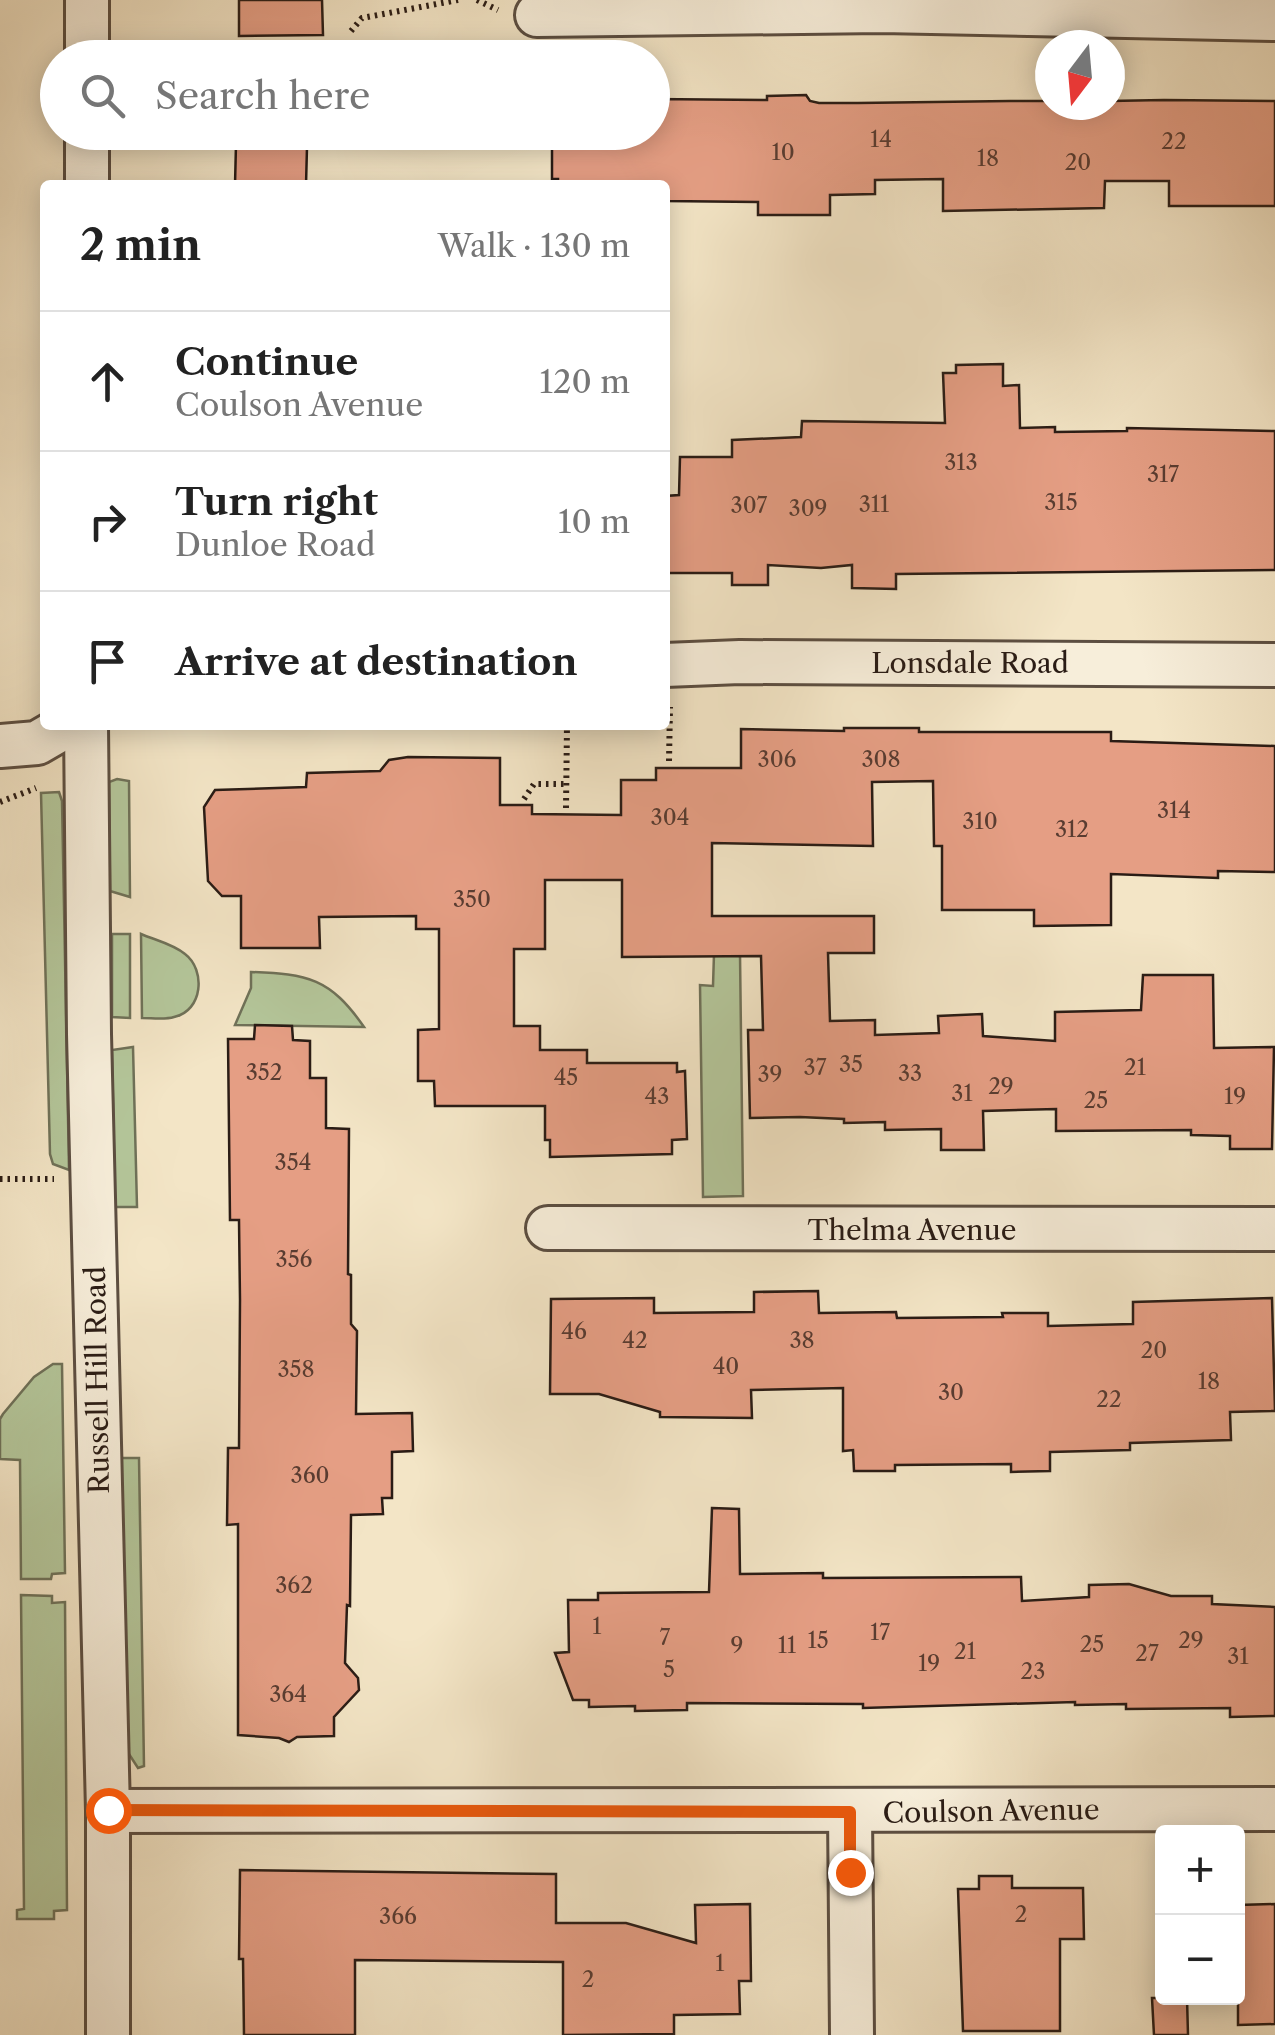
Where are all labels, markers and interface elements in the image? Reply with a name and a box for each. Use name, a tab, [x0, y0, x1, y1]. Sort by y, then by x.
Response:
north arrow	[1035, 30, 1125, 120]
search box	[40, 40, 670, 150]
icon: search	[75, 68, 130, 123]
text: Search here	[155, 72, 370, 119]
house number: 14	[870, 126, 892, 153]
house number: 22	[1161, 128, 1187, 155]
house number: 10	[771, 139, 795, 166]
house number: 18	[977, 145, 999, 172]
house number: 20	[1065, 149, 1091, 176]
text: 2 min	[80, 219, 201, 271]
text: Walk · 130 m	[438, 226, 630, 265]
text: Continue	[175, 338, 358, 385]
icon: ahead	[80, 354, 135, 409]
text: 120 m	[540, 362, 630, 401]
text: Coulson Avenue	[175, 385, 423, 424]
house number: 313	[944, 449, 978, 476]
house number: 317	[1147, 461, 1179, 488]
text: Turn right	[175, 478, 378, 525]
house number: 315	[1044, 489, 1078, 516]
house number: 311	[859, 491, 889, 518]
house number: 307	[731, 492, 768, 519]
icon: right	[80, 494, 135, 549]
house number: 309	[789, 495, 827, 522]
text: 10 m	[558, 502, 630, 541]
text: Dunloe Road	[175, 525, 375, 564]
icon: arrive	[80, 634, 135, 689]
text: Arrive at destination	[175, 638, 578, 685]
street label: Lonsdale Road	[871, 646, 1069, 680]
house number: 306	[758, 746, 797, 773]
house number: 308	[861, 746, 901, 773]
house number: 314	[1157, 797, 1191, 824]
house number: 304	[651, 804, 689, 831]
house number: 310	[962, 808, 998, 835]
house number: 312	[1055, 816, 1089, 843]
house number: 350	[453, 886, 491, 913]
house number: 35	[839, 1051, 863, 1078]
house number: 37	[804, 1054, 827, 1081]
house number: 21	[1124, 1054, 1146, 1081]
house number: 352	[246, 1059, 282, 1086]
house number: 33	[898, 1060, 922, 1087]
house number: 39	[757, 1061, 783, 1088]
house number: 45	[554, 1064, 578, 1091]
house number: 29	[988, 1073, 1014, 1100]
house number: 31	[951, 1080, 973, 1107]
house number: 43	[645, 1083, 669, 1110]
house number: 19	[1224, 1083, 1246, 1110]
house number: 25	[1084, 1087, 1108, 1114]
house number: 354	[275, 1149, 311, 1176]
street label: Thelma Avenue	[808, 1213, 1016, 1247]
house number: 356	[276, 1246, 313, 1273]
street label: Russell Hill Road	[78, 1266, 116, 1494]
house number: 46	[561, 1318, 587, 1345]
house number: 42	[622, 1327, 648, 1354]
house number: 38	[789, 1327, 815, 1354]
house number: 20	[1141, 1337, 1167, 1364]
house number: 40	[713, 1353, 739, 1380]
house number: 358	[277, 1356, 315, 1383]
house number: 18	[1198, 1368, 1220, 1395]
house number: 30	[938, 1379, 964, 1406]
house number: 22	[1096, 1386, 1122, 1413]
house number: 360	[291, 1462, 329, 1489]
house number: 362	[275, 1572, 313, 1599]
house number: 1	[592, 1613, 602, 1640]
house number: 17	[870, 1619, 890, 1646]
house number: 7	[660, 1624, 671, 1651]
house number: 15	[807, 1627, 829, 1654]
house number: 29	[1178, 1627, 1204, 1654]
house number: 25	[1080, 1631, 1104, 1658]
house number: 9	[731, 1632, 743, 1659]
house number: 11	[778, 1632, 796, 1659]
house number: 21	[954, 1638, 976, 1665]
house number: 27	[1135, 1640, 1159, 1667]
house number: 31	[1227, 1643, 1249, 1670]
house number: 19	[918, 1650, 940, 1677]
house number: 5	[663, 1656, 675, 1683]
house number: 23	[1021, 1658, 1045, 1685]
house number: 364	[269, 1681, 307, 1708]
route start	[86, 1788, 132, 1834]
street label: Coulson Avenue	[882, 1792, 1100, 1830]
map controls	[1155, 1825, 1245, 2005]
button: +	[1155, 1825, 1245, 1915]
route end	[828, 1850, 874, 1896]
house number: 2	[1015, 1901, 1027, 1928]
house number: 366	[379, 1903, 417, 1930]
button: −	[1155, 1915, 1245, 2005]
house number: 1	[715, 1950, 725, 1977]
house number: 2	[582, 1966, 594, 1993]

